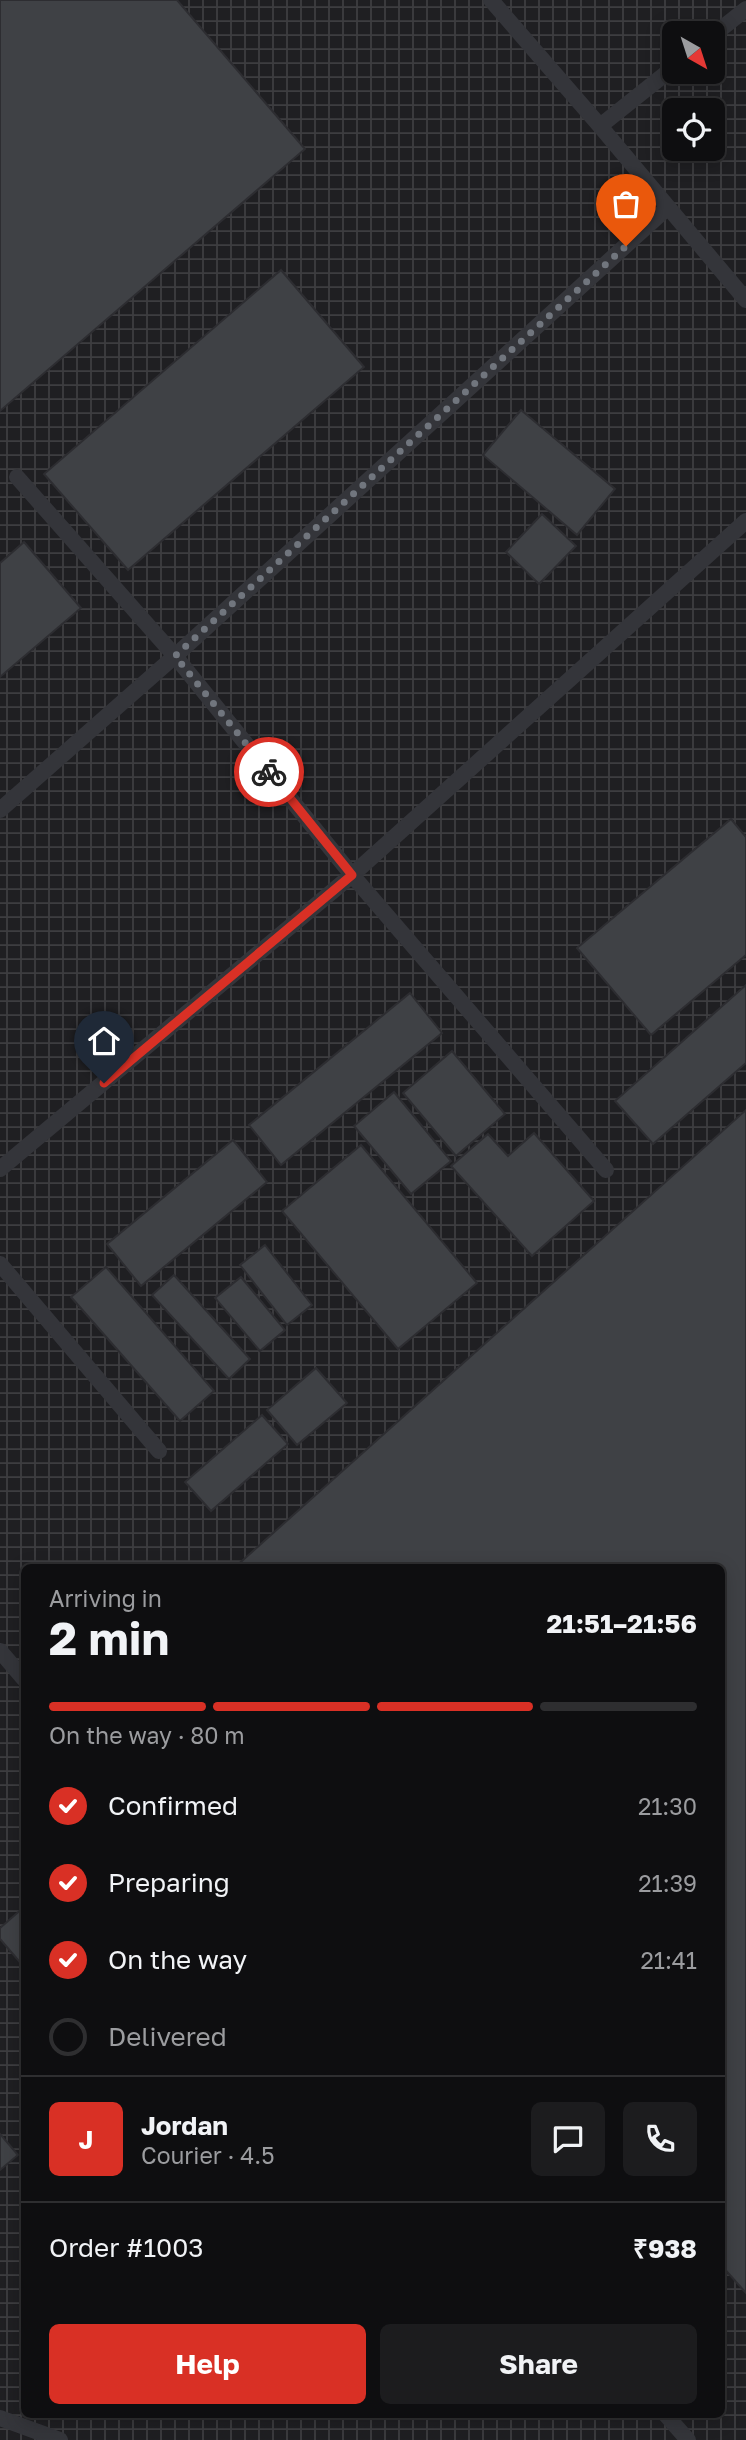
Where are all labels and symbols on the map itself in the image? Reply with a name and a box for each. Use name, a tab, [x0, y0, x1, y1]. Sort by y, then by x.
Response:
north arrow	[662, 21, 724, 84]
pin	[596, 174, 656, 246]
courier	[234, 737, 304, 807]
pin	[74, 1011, 134, 1083]

